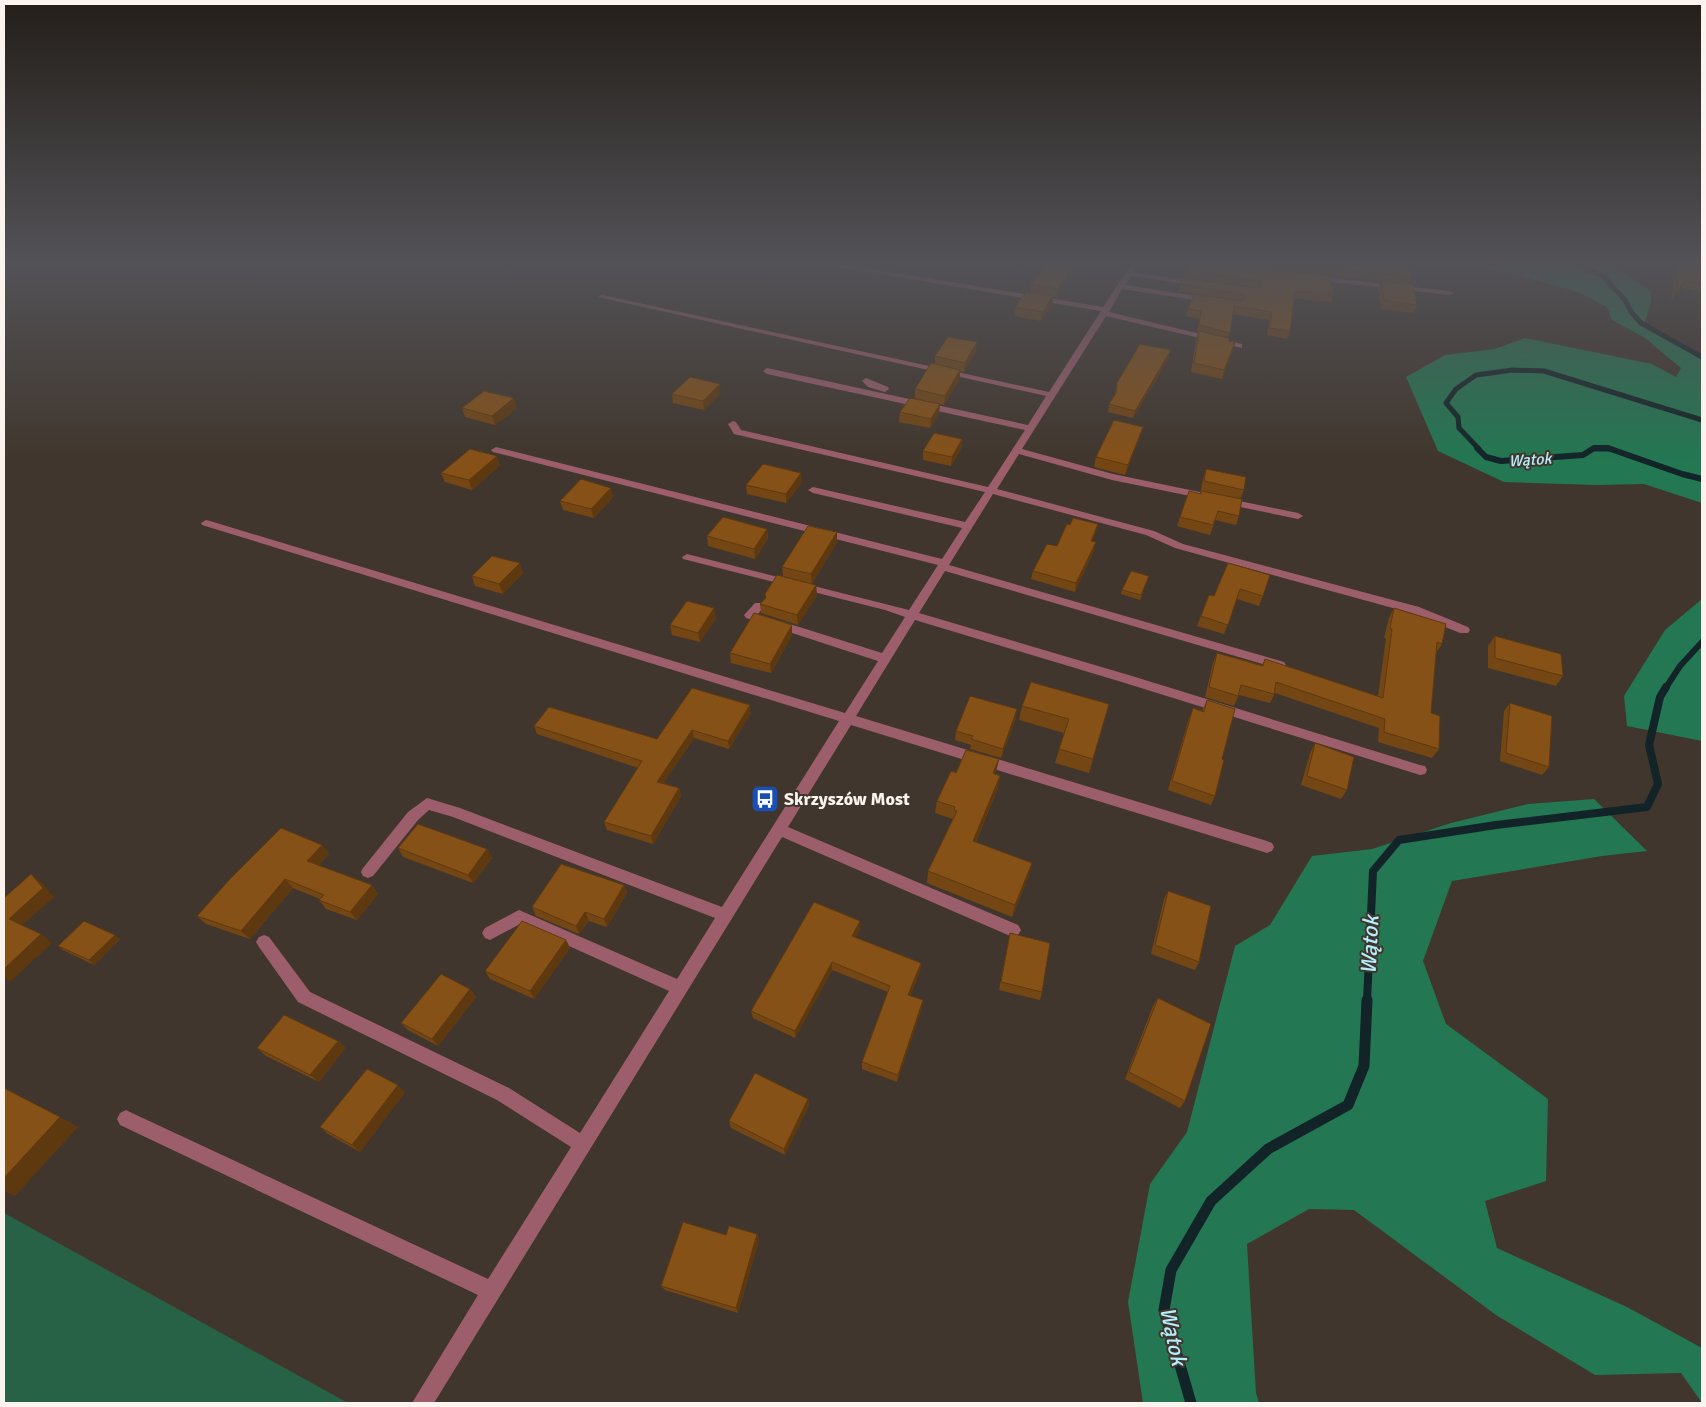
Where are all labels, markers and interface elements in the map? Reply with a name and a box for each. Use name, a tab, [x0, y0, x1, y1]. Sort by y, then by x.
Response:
water label: Wątok	[1508, 448, 1554, 471]
bus stop icon: Skrzyszów Most	[750, 784, 780, 814]
place label: Skrzyszów Most	[784, 788, 910, 810]
water label: Wątok	[1354, 913, 1385, 975]
water label: Wątok	[1154, 1304, 1193, 1370]

